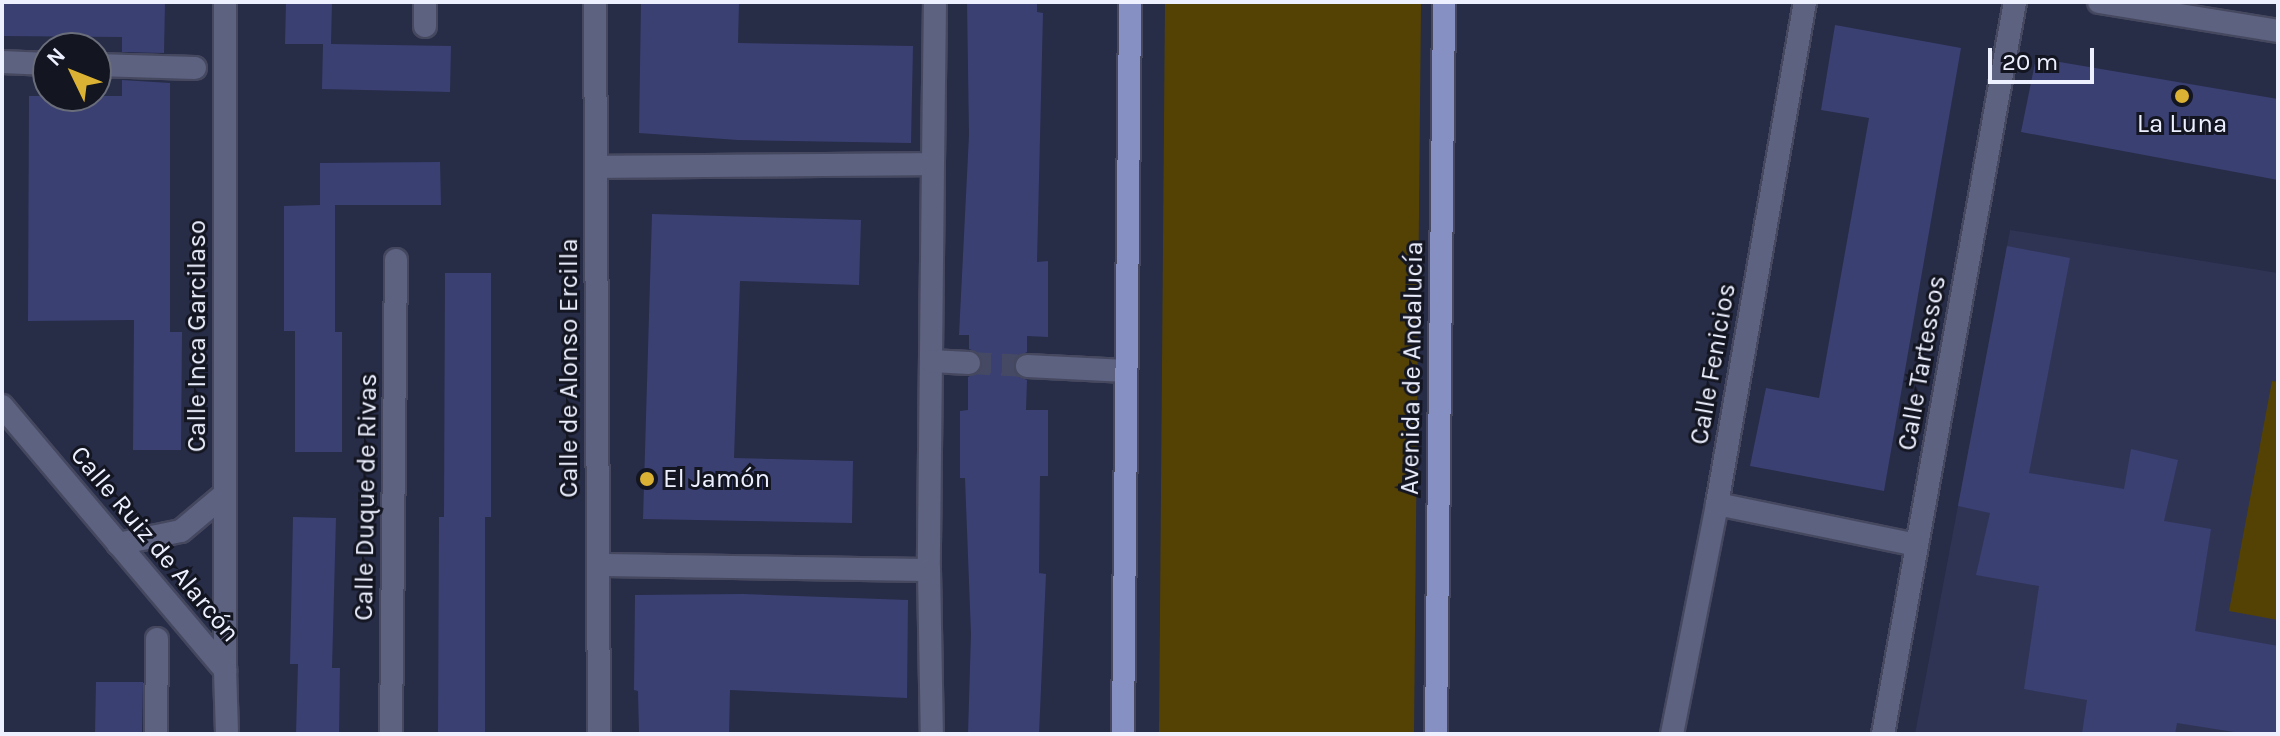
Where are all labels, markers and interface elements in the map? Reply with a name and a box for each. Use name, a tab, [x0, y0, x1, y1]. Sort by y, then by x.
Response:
north arrow	[32, 32, 112, 112]
scale bar	[1992, 32, 2098, 82]
text: N	[41, 42, 71, 72]
text: 20 m	[2002, 48, 2058, 76]
marker: La Luna	[2173, 87, 2191, 105]
place label: La Luna	[2137, 108, 2227, 140]
street label: Calle Inca Garcilaso	[181, 220, 213, 452]
street label: Calle de Alonso Ercilla	[553, 238, 585, 498]
street label: Avenida de Andalucía	[1394, 241, 1430, 495]
street label: Calle Tartessos	[1891, 273, 1953, 453]
street label: Calle Fenicios	[1683, 281, 1743, 447]
street label: Calle Duque de Rivas	[348, 373, 384, 621]
street label: Calle Ruiz de Alarcón	[64, 440, 246, 648]
place label: El Jamón	[663, 463, 770, 495]
marker: El Jamón	[638, 470, 656, 488]

